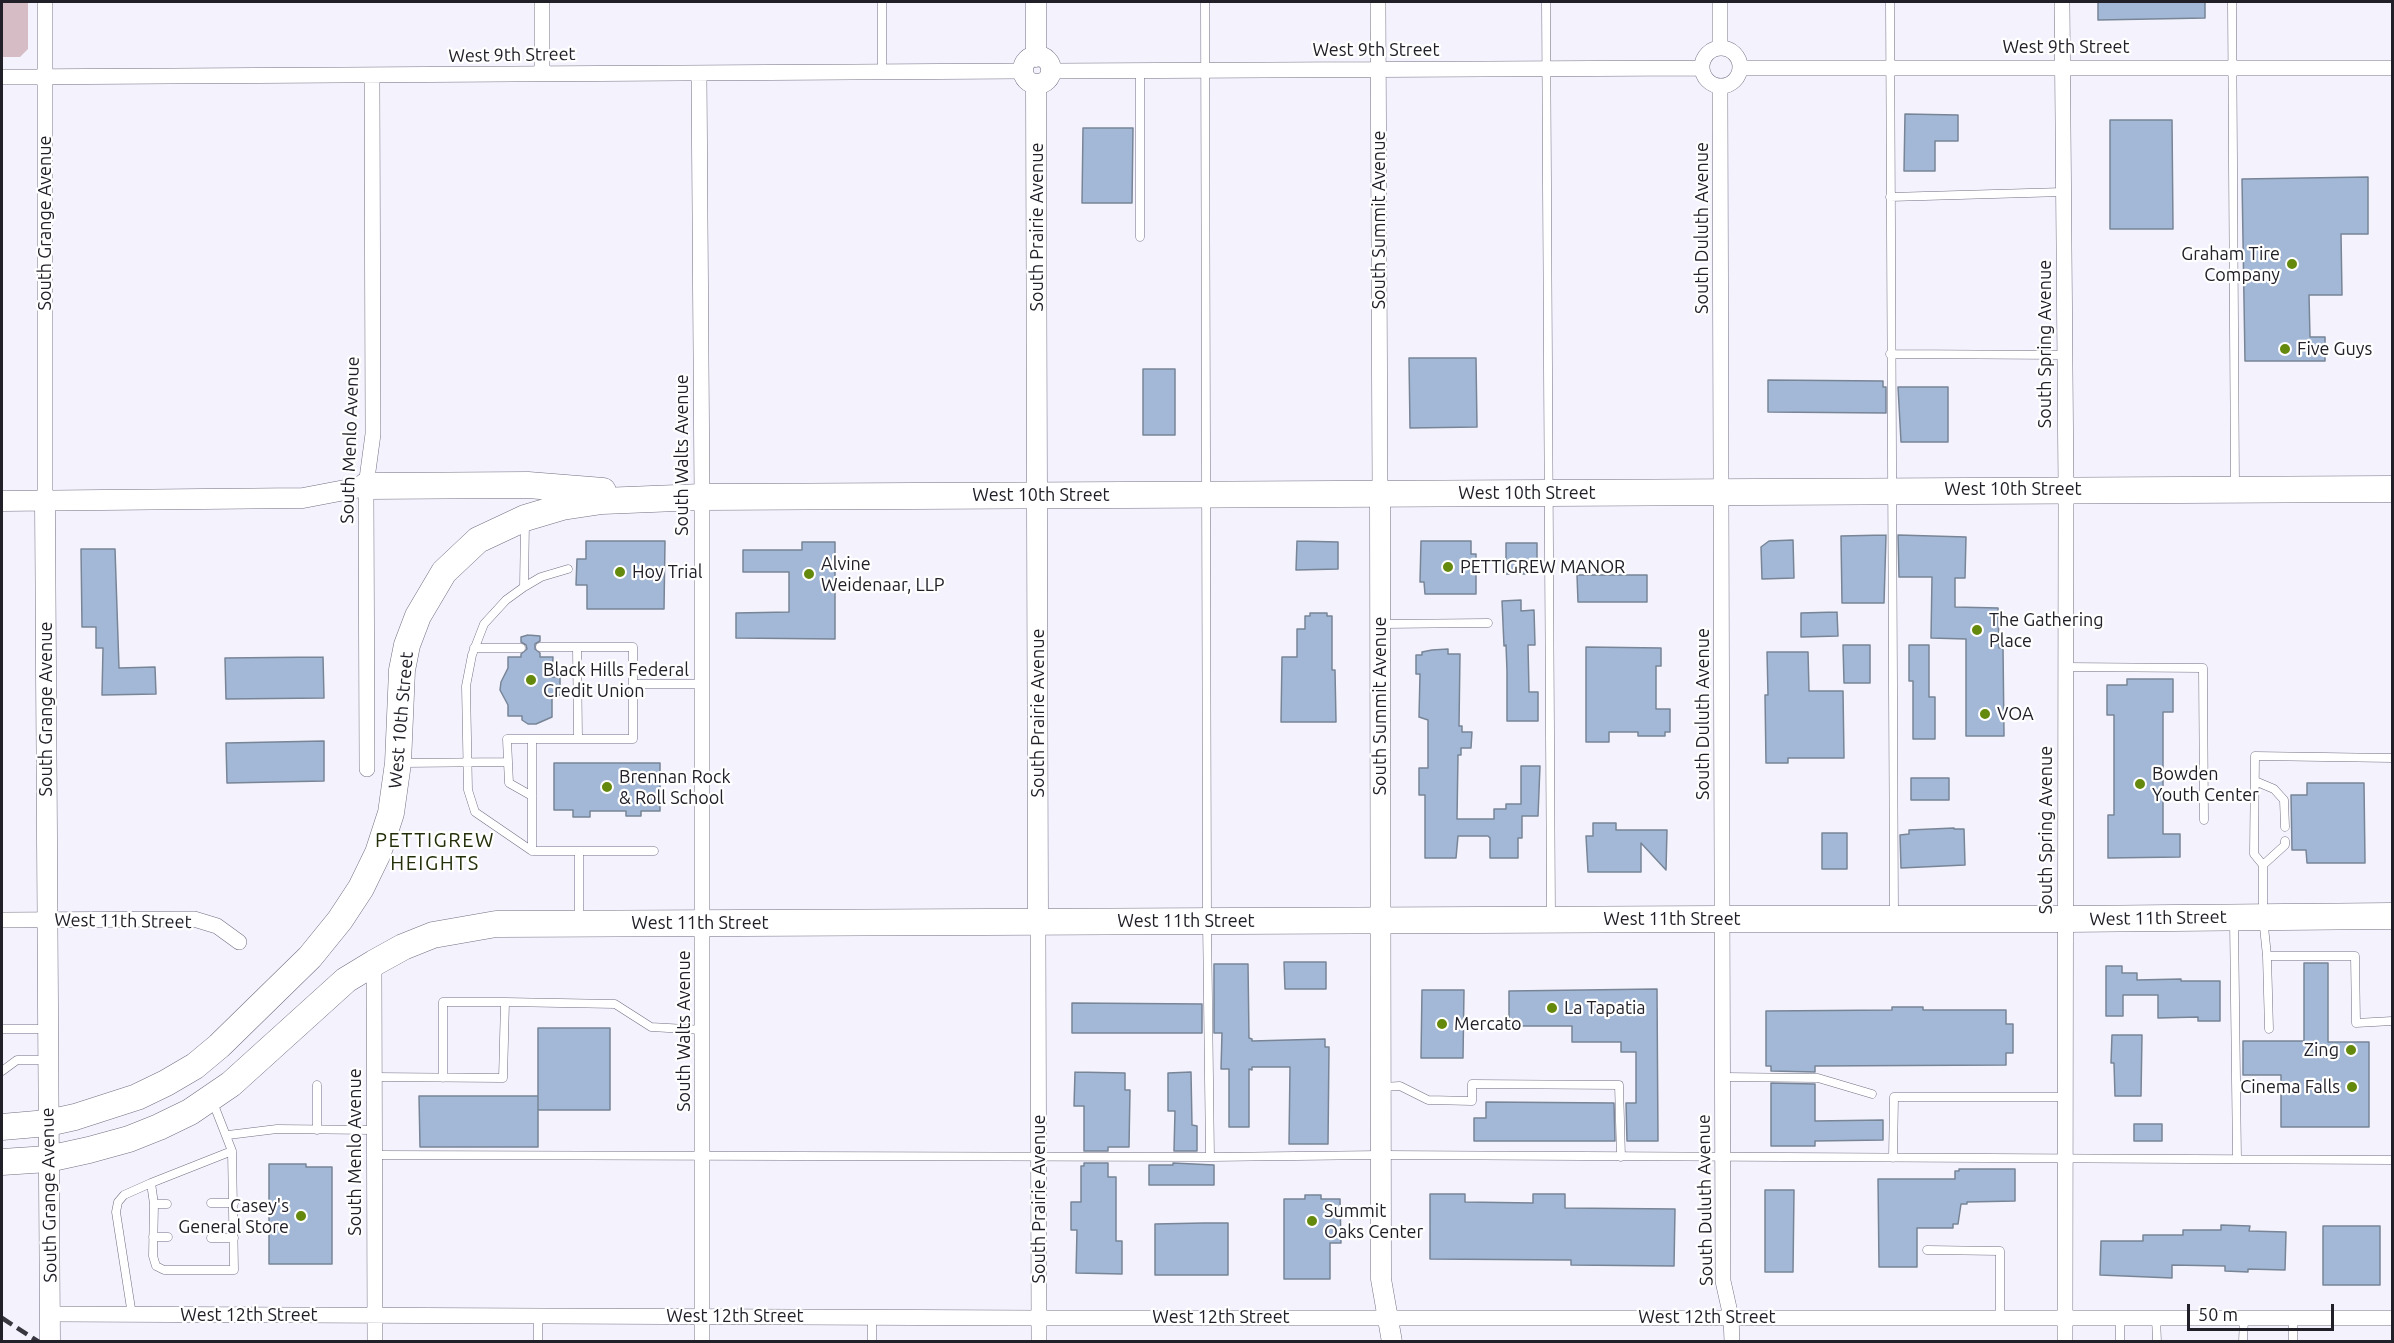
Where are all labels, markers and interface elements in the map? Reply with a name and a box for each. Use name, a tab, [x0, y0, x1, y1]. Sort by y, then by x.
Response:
street label: West 9th Street	[2002, 36, 2130, 58]
street label: West 9th Street	[1312, 39, 1440, 61]
street label: West 9th Street	[448, 43, 576, 67]
street label: South Summit Avenue	[1368, 131, 1390, 309]
street label: South Grange Avenue	[34, 135, 56, 311]
street label: South Duluth Avenue	[1691, 142, 1713, 314]
street label: South Prairie Avenue	[1026, 143, 1048, 311]
place label: Graham Tire Company	[2181, 243, 2280, 286]
marker: Graham Tire Company	[2285, 257, 2299, 271]
street label: South Spring Avenue	[2034, 260, 2056, 428]
place label: Five Guys	[2297, 338, 2372, 360]
marker: Five Guys	[2278, 342, 2292, 356]
street label: South Menlo Avenue	[336, 356, 364, 524]
street label: South Walts Avenue	[671, 374, 693, 536]
street label: West 10th Street	[1944, 478, 2082, 500]
street label: West 10th Street	[1458, 482, 1596, 504]
street label: West 10th Street	[972, 484, 1110, 506]
place label: Alvine Weidenaar, LLP	[821, 553, 945, 596]
place label: PETTIGREW MANOR	[1460, 556, 1625, 578]
marker: PETTIGREW MANOR	[1441, 560, 1455, 574]
place label: Hoy Trial	[632, 561, 702, 583]
marker: Hoy Trial	[613, 565, 627, 579]
marker: Alvine Weidenaar, LLP	[802, 567, 816, 581]
place label: The Gathering Place	[1989, 609, 2104, 652]
street label: South Summit Avenue	[1369, 617, 1391, 795]
street label: South Grange Avenue	[35, 621, 57, 797]
marker: The Gathering Place	[1970, 623, 1984, 637]
street label: South Duluth Avenue	[1692, 628, 1714, 800]
street label: South Prairie Avenue	[1027, 629, 1049, 797]
street label: West 10th Street	[384, 651, 418, 789]
place label: Black Hills Federal Credit Union	[543, 659, 689, 702]
marker: Black Hills Federal Credit Union	[524, 673, 538, 687]
place label: VOA	[1997, 703, 2034, 725]
marker: VOA	[1978, 707, 1992, 721]
street label: South Spring Avenue	[2035, 746, 2057, 914]
place label: Bowden Youth Center	[2152, 763, 2259, 806]
place label: Brennan Rock & Roll School	[619, 766, 731, 808]
marker: Bowden Youth Center	[2133, 777, 2147, 791]
marker: Brennan Rock & Roll School	[600, 780, 614, 794]
district label: PETTIGREW HEIGHTS	[375, 828, 495, 875]
street label: West 11th Street	[2089, 906, 2227, 930]
street label: West 11th Street	[1603, 908, 1741, 930]
street label: West 11th Street	[54, 909, 192, 933]
street label: West 11th Street	[1117, 910, 1255, 932]
street label: West 11th Street	[631, 912, 769, 934]
street label: South Walts Avenue	[673, 950, 695, 1112]
place label: La Tapatia	[1564, 997, 1646, 1019]
marker: La Tapatia	[1545, 1001, 1559, 1015]
place label: Mercato	[1454, 1013, 1522, 1035]
marker: Mercato	[1435, 1017, 1449, 1031]
place label: Zing	[2304, 1039, 2339, 1061]
marker: Zing	[2344, 1043, 2358, 1057]
street label: South Menlo Avenue	[344, 1068, 366, 1236]
place label: Cinema Falls	[2240, 1076, 2340, 1098]
marker: Cinema Falls	[2345, 1080, 2359, 1094]
street label: South Grange Avenue	[37, 1107, 61, 1283]
street label: South Duluth Avenue	[1693, 1114, 1717, 1286]
street label: South Prairie Avenue	[1028, 1115, 1050, 1283]
place label: Casey's General Store	[178, 1195, 289, 1238]
place label: Summit Oaks Center	[1324, 1200, 1423, 1242]
marker: Casey's General Store	[294, 1209, 308, 1223]
marker: Summit Oaks Center	[1305, 1214, 1319, 1228]
scale bar	[2190, 1292, 2337, 1330]
street label: West 12th Street	[180, 1304, 318, 1326]
text: 50 m	[2198, 1304, 2238, 1324]
street label: West 12th Street	[666, 1305, 804, 1327]
street label: West 12th Street	[1152, 1306, 1290, 1328]
street label: West 12th Street	[1638, 1306, 1776, 1328]

